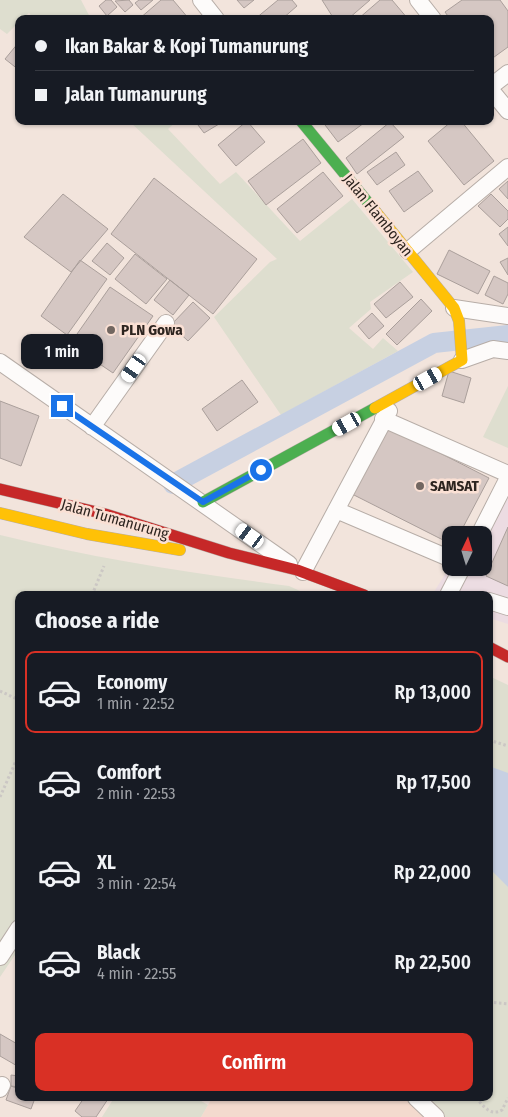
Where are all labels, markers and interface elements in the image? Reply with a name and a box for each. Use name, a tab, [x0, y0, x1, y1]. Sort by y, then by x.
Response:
text: Ikan Bakar & Kopi Tumanurung	[65, 35, 308, 58]
text: Jalan Tumanurung	[65, 83, 207, 106]
street label: Jalan Flamboyan	[339, 170, 417, 260]
place label: PLN Gowa	[121, 321, 183, 339]
marker: PLN Gowa	[105, 324, 117, 336]
callout: 1 min	[21, 334, 103, 368]
text: 1 min	[45, 342, 79, 361]
car	[119, 351, 148, 385]
car	[411, 365, 444, 393]
route end	[51, 395, 73, 417]
car	[330, 410, 363, 438]
route start	[250, 459, 272, 481]
place label: SAMSAT	[430, 477, 480, 495]
marker: SAMSAT	[414, 480, 426, 492]
street label: Jalan Tumanurung	[59, 495, 171, 543]
car	[233, 521, 266, 551]
north arrow	[442, 526, 492, 576]
map controls	[442, 526, 492, 576]
text: Choose a ride	[35, 607, 159, 634]
icon: car	[37, 670, 82, 715]
text: Economy	[97, 671, 167, 694]
text: Rp 13,000	[395, 681, 471, 704]
text: 1 min · 22:52	[97, 694, 175, 713]
icon: car	[37, 760, 82, 805]
text: Comfort	[97, 761, 161, 784]
text: Rp 17,500	[396, 771, 471, 794]
text: 2 min · 22:53	[97, 784, 176, 803]
icon: car	[37, 850, 82, 895]
text: XL	[97, 851, 116, 874]
text: Rp 22,000	[394, 861, 471, 884]
text: 3 min · 22:54	[97, 874, 176, 893]
icon: car	[37, 940, 82, 985]
text: Black	[97, 941, 140, 964]
text: Rp 22,500	[394, 951, 471, 974]
text: 4 min · 22:55	[97, 964, 176, 983]
button: Confirm	[35, 1033, 473, 1091]

